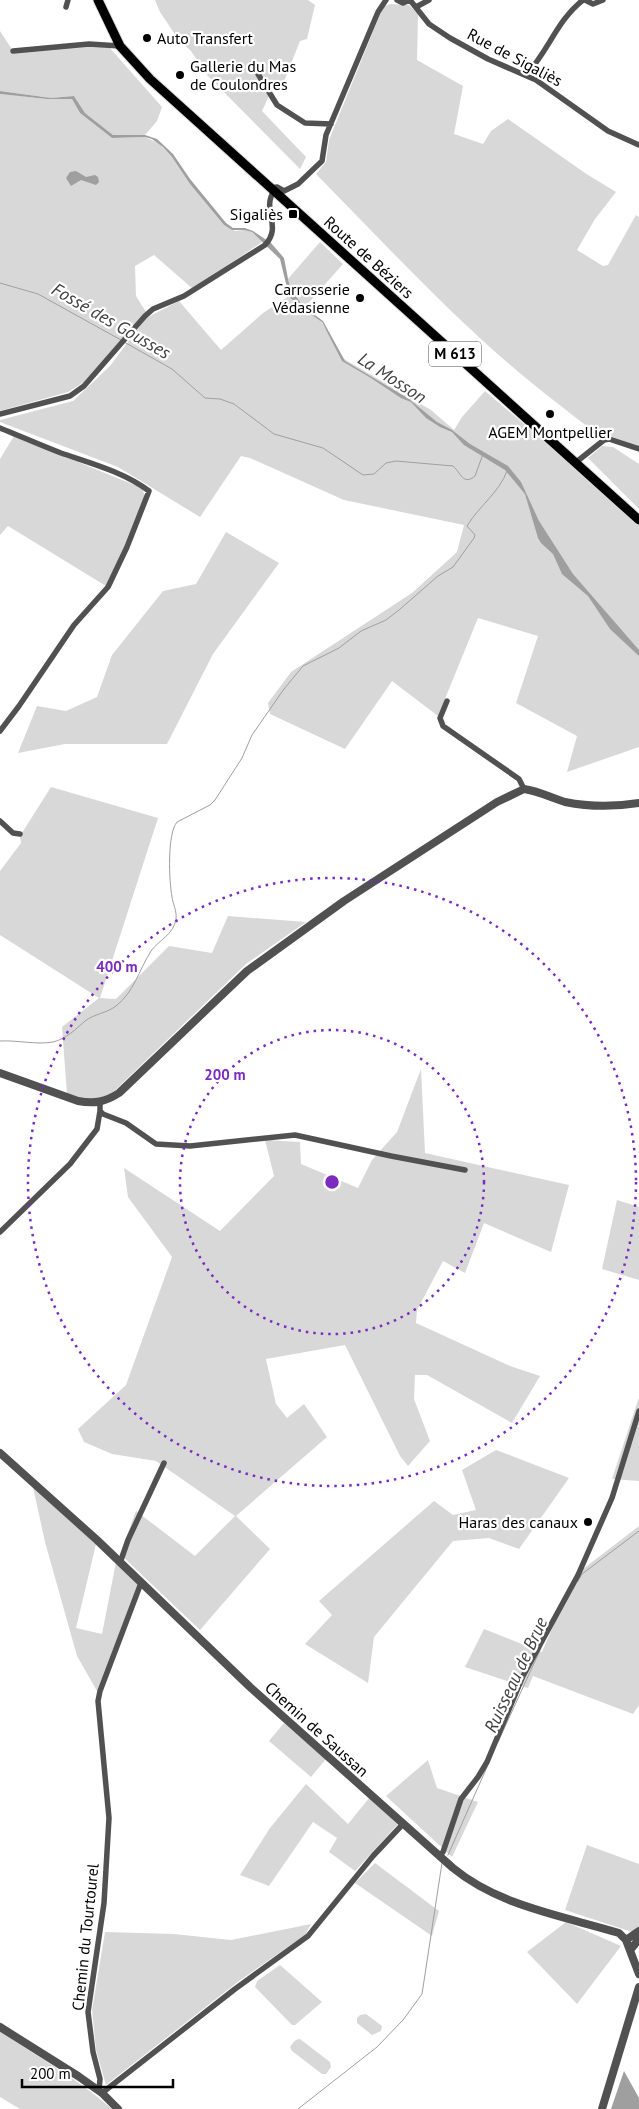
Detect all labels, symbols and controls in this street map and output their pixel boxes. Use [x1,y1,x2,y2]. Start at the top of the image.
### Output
street label: Rue de Sigaliès [464,24,566,90]
place label: Auto Transfert [157,28,254,48]
marker: Auto Transfert [141,32,153,44]
place label: Gallerie du Mas de Coulondres [190,56,296,94]
marker: Gallerie du Mas de Coulondres [174,69,186,81]
place label: Sigaliès [230,204,283,224]
marker: Sigaliès [287,208,299,220]
street label: Route de Béziers [320,212,418,303]
water label: Fossé des Gousses [48,277,175,364]
place label: Carrosserie Védasienne [271,279,350,317]
marker: Carrosserie Védasienne [354,292,366,304]
road number: M 613 [429,342,481,366]
water label: La Mosson [354,347,431,408]
marker: AGEM Montpellier [544,408,556,420]
place label: AGEM Montpellier [488,422,612,442]
text: 400 m [96,957,138,976]
text: 200 m [204,1065,246,1084]
centre of rings [323,1173,341,1191]
place label: Haras des canaux [458,1512,578,1532]
marker: Haras des canaux [582,1516,594,1528]
water label: Ruisseau de Brue [479,1613,553,1736]
street label: Chemin de Saussan [261,1677,373,1781]
street label: Chemin du Tourtourel [67,1862,103,2012]
scale bar [22,2056,174,2088]
text: 200 m [30,2064,71,2083]

